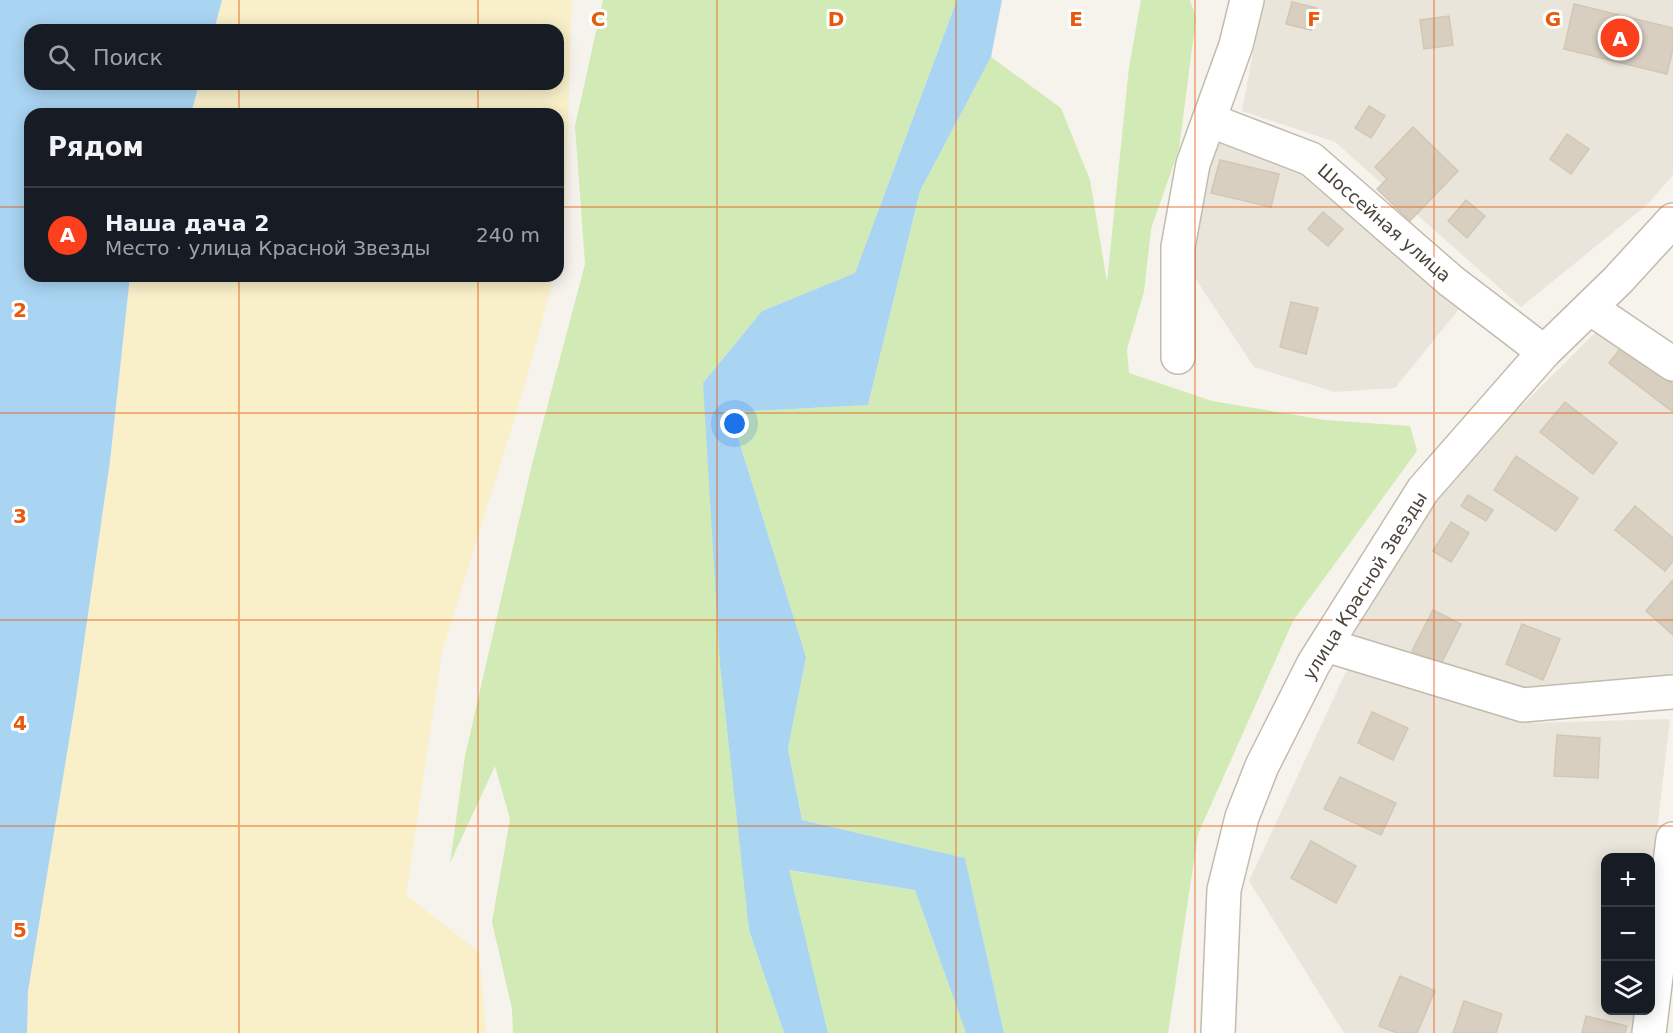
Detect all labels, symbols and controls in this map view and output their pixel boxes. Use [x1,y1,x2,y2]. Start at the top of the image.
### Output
text: C [591,7,605,31]
text: D [828,7,844,31]
text: E [1069,7,1083,31]
text: F [1307,7,1321,31]
text: G [1545,7,1561,31]
pin: A [1600,15,1640,60]
search box [24,24,564,90]
icon: search [45,41,78,74]
text: Поиск [93,45,163,70]
text: Рядом [48,132,144,162]
street label: Шоссейная улица [1314,159,1455,286]
text: Наша дача 2 [105,211,270,236]
text: A [60,223,75,247]
text: 240 m [476,223,540,247]
text: Место · улица Красной Звезды [105,236,430,260]
text: 2 [13,298,27,322]
your location [720,409,749,438]
street label: улица Красной Звезды [1298,488,1431,684]
text: 3 [13,504,27,528]
text: 4 [13,711,27,735]
map controls [1601,853,1655,1015]
button: + [1601,853,1655,907]
button: − [1601,907,1655,961]
text: 5 [13,918,27,942]
button: layers [1601,961,1655,1015]

